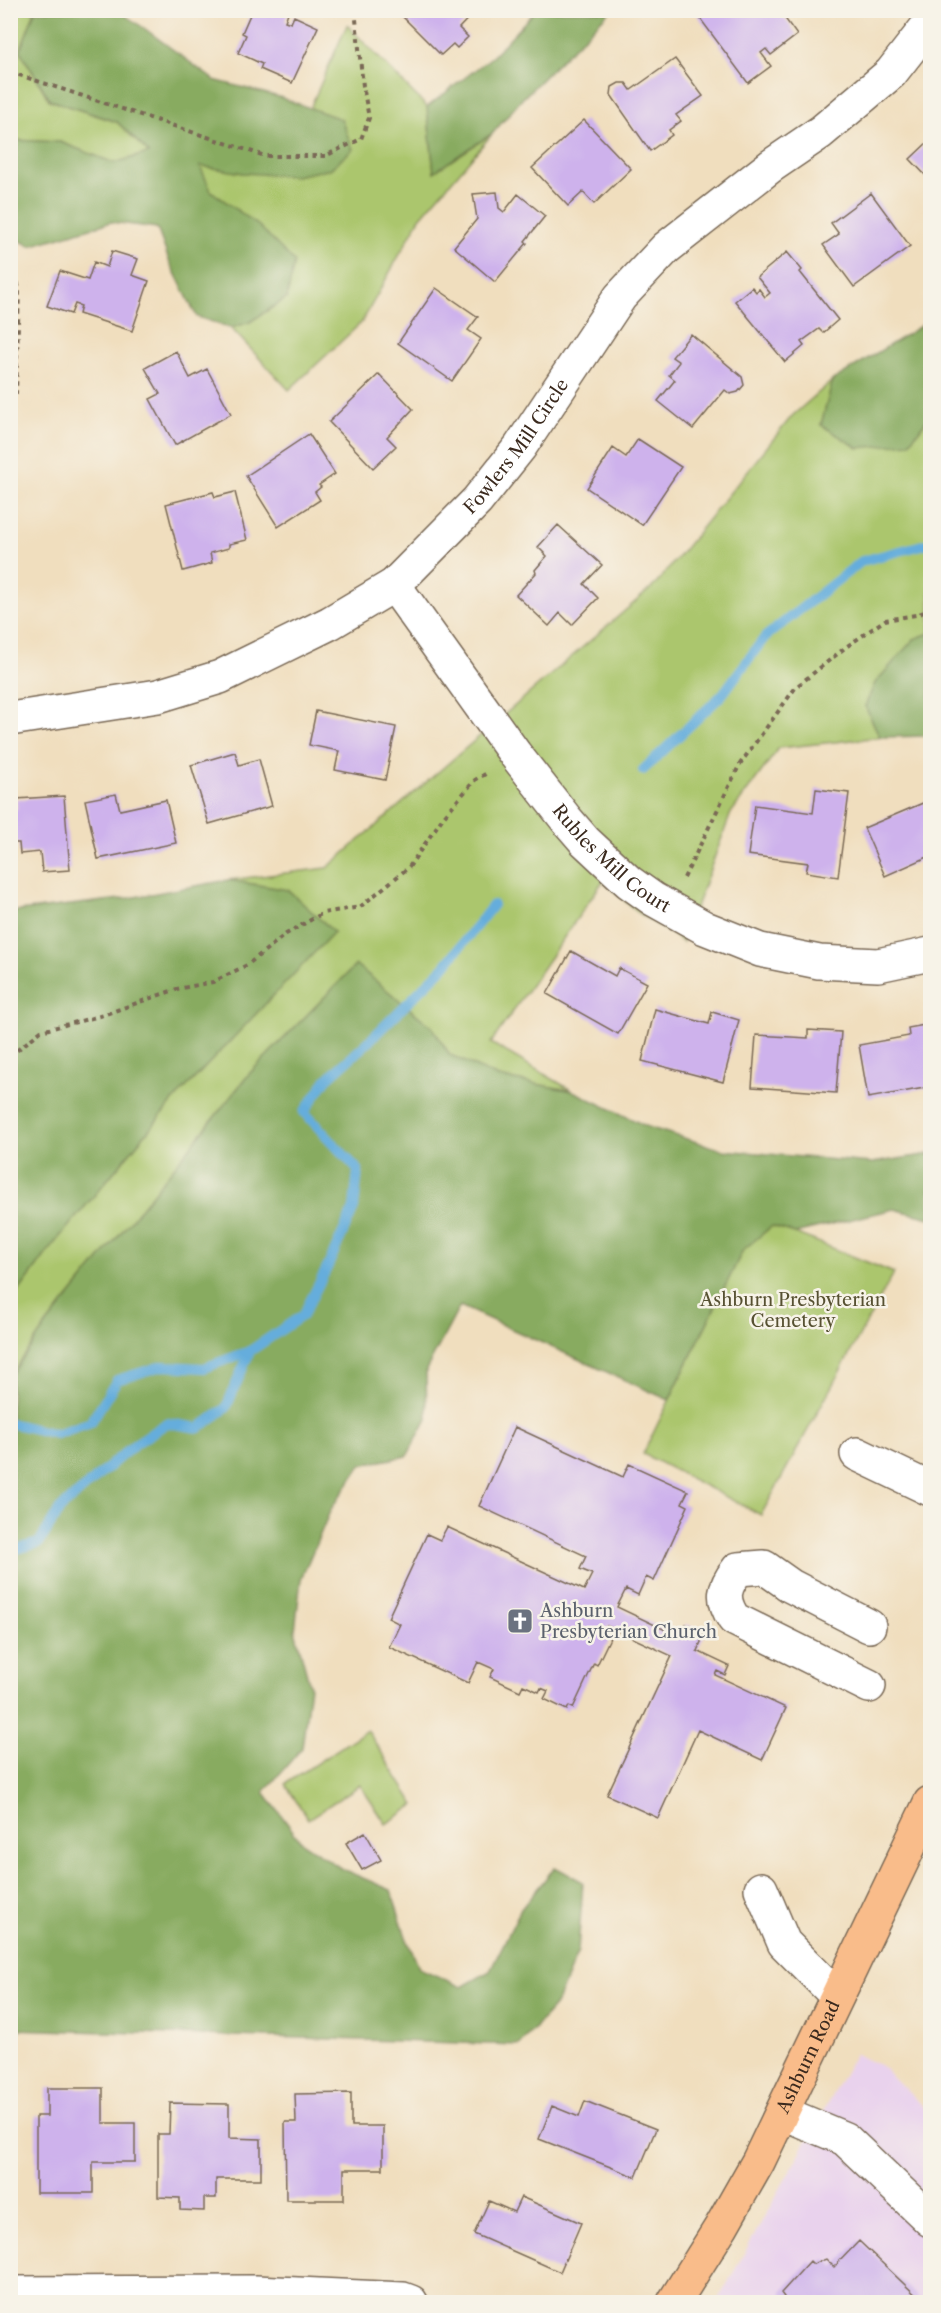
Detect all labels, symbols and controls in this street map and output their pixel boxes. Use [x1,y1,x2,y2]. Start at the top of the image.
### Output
street label: Fowlers Mill Circle [459,375,573,519]
street label: Rubles Mill Court [548,800,675,918]
park label: Ashburn Presbyterian Cemetery [699,1289,886,1332]
place label: Ashburn Presbyterian Church [539,1600,717,1643]
church icon: Ashburn Presbyterian Church [505,1606,535,1636]
street label: Ashburn Road [772,1997,845,2118]

